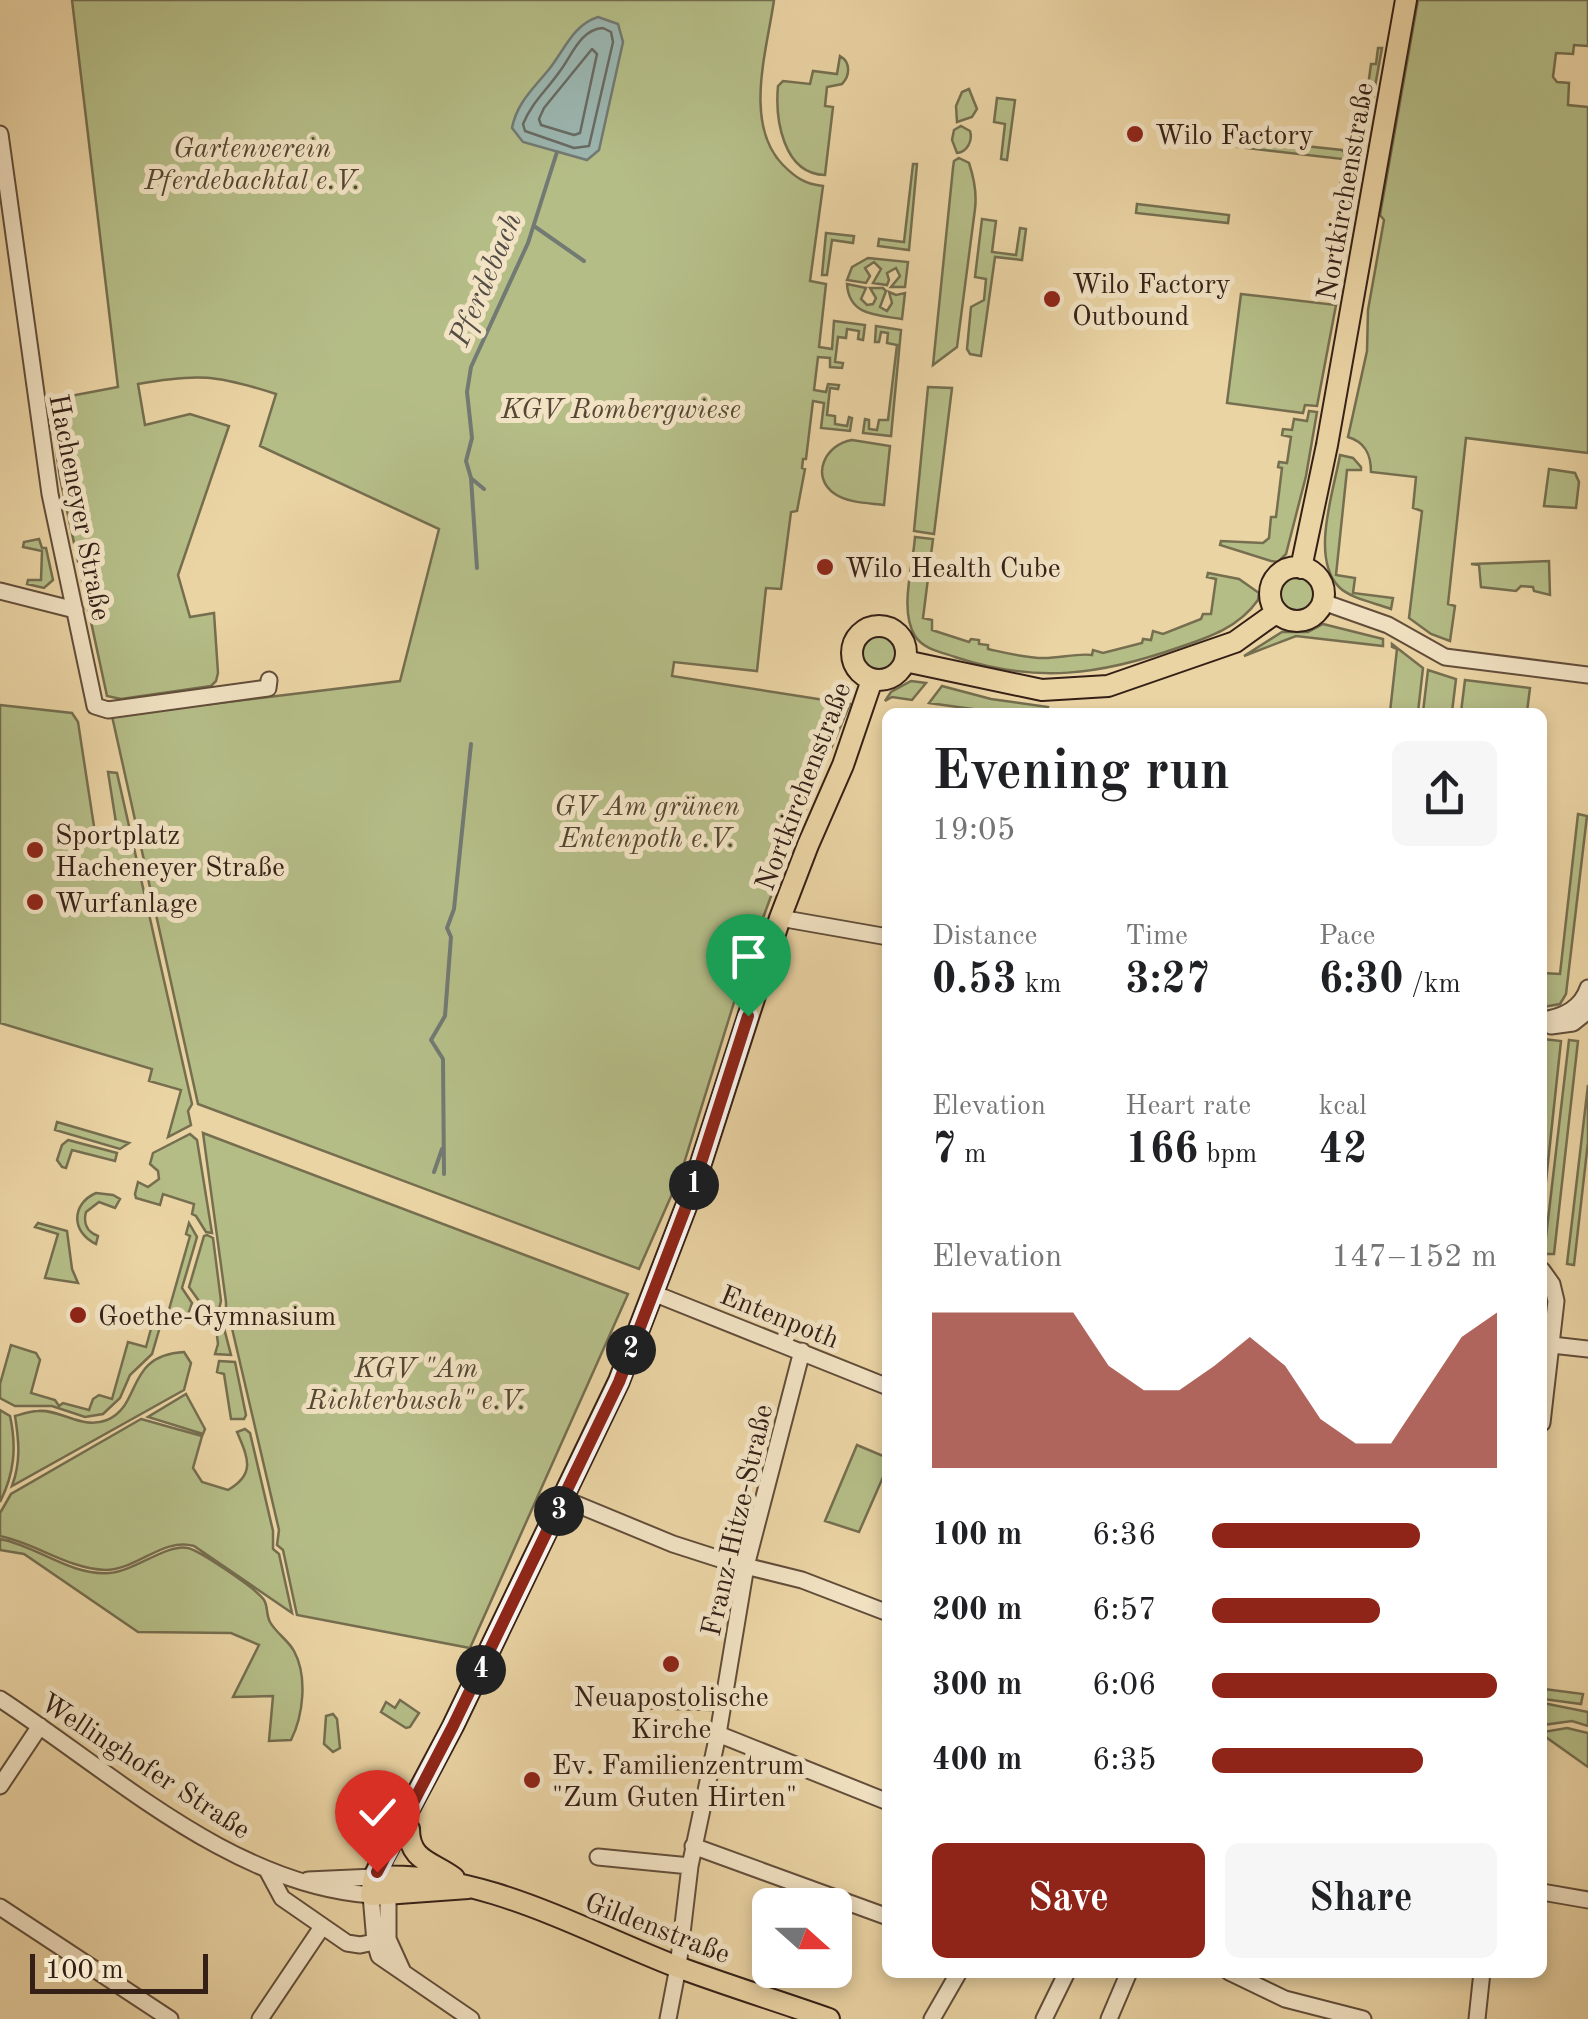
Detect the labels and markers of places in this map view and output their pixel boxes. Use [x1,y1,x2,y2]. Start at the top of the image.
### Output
marker: Wilo Factory [1124,123,1146,145]
place label: Wilo Factory [1155,123,1314,151]
place label: Wilo Factory Outbound [1072,272,1231,332]
marker: Wilo Factory Outbound [1041,288,1063,310]
marker: Wilo Health Cube [814,556,836,578]
place label: Wilo Health Cube [845,556,1061,584]
place label: Sportplatz Hacheneyer Straße [55,823,285,883]
marker: Sportplatz Hacheneyer Straße [24,839,46,861]
marker: Wurfanlage [24,891,46,913]
place label: Wurfanlage [55,891,198,919]
pin [706,914,791,1017]
pin: 1 [669,1160,719,1210]
marker: Goethe-Gymnasium [67,1304,89,1326]
place label: Goethe-Gymnasium [98,1304,336,1332]
pin: 2 [606,1325,656,1375]
pin: 3 [534,1486,584,1536]
pin: 4 [456,1645,506,1695]
marker: Neuapostolische Kirche [660,1653,682,1675]
place label: Neuapostolische Kirche [573,1685,769,1745]
place label: Ev. Familienzentrum "Zum Guten Hirten" [552,1753,805,1813]
marker: Ev. Familienzentrum "Zum Guten Hirten" [521,1769,543,1791]
pin [335,1770,420,1873]

